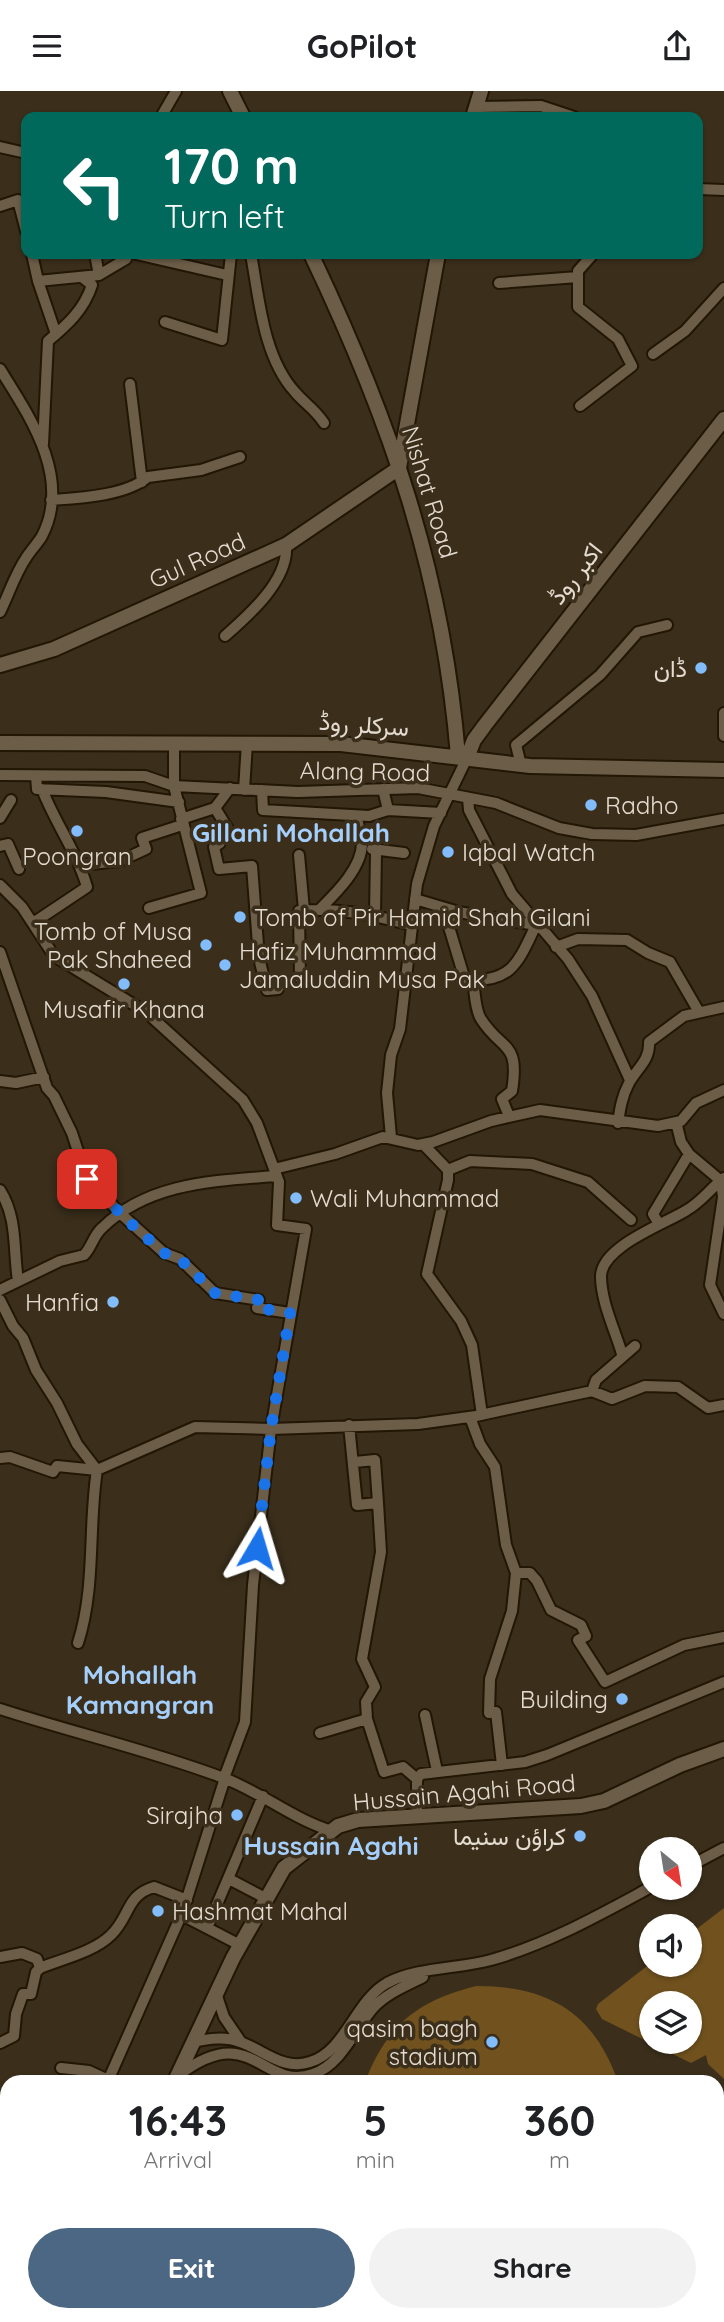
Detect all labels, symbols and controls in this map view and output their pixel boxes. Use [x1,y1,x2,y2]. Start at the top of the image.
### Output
text: GoPilot [307,26,417,66]
icon: menu [28,27,66,65]
icon: share [658,27,696,65]
text: 170 m [164,135,299,196]
icon: left [49,140,140,231]
text: Turn left [164,196,285,236]
street label: Nishat Road [396,422,464,562]
street label: Gul Road [144,526,250,594]
street label: اکبر روڈ [542,536,609,611]
place label: ڈان [654,653,687,683]
marker: ڈان [693,660,709,676]
street label: سرکلر روڈ [318,706,410,743]
street label: Alang Road [299,755,431,787]
place label: Radho [605,790,678,820]
marker: Radho [583,797,599,813]
district label: Gillani Mohallah [192,816,390,849]
marker: Poongran [69,823,85,839]
place label: Iqbal Watch [462,837,595,867]
place label: Poongran [22,841,132,871]
marker: Iqbal Watch [440,844,456,860]
place label: Tomb of Pir Hamid Shah Gilani [254,902,591,932]
marker: Tomb of Pir Hamid Shah Gilani [232,909,248,925]
place label: Tomb of Musa Pak Shaheed [34,916,192,974]
place label: Hafiz Muhammad Jamaluddin Musa Pak [239,936,485,994]
marker: Tomb of Musa Pak Shaheed [198,937,214,953]
marker: Hafiz Muhammad Jamaluddin Musa Pak [217,957,233,973]
marker: Musafir Khana [116,976,132,992]
place label: Musafir Khana [43,994,205,1024]
pin [57,1149,117,1209]
icon: arrive [68,1160,106,1198]
place label: Wali Muhammad [310,1183,499,1213]
marker: Wali Muhammad [288,1190,304,1206]
place label: Hanfia [25,1287,99,1317]
marker: Hanfia [105,1294,121,1310]
position arrow [220,1511,294,1585]
district label: Mohallah Kamangran [66,1658,214,1721]
place label: Building [520,1684,608,1714]
marker: Building [614,1691,630,1707]
street label: Hussain Agahi Road [351,1767,577,1817]
place label: Sirajha [146,1800,223,1830]
marker: Sirajha [229,1807,245,1823]
place label: کراؤن سنیما [453,1821,566,1852]
marker: کراؤن سنیما [572,1828,588,1844]
district label: Hussain Agahi [243,1829,419,1862]
north arrow [639,1837,702,1901]
map controls [639,1837,702,2054]
place label: Hashmat Mahal [172,1896,348,1926]
marker: Hashmat Mahal [150,1903,166,1919]
button: sound [639,1914,702,1977]
button: layers [639,1991,702,2054]
place label: qasim bagh stadium [346,2013,478,2071]
marker: qasim bagh stadium [484,2034,500,2050]
text: 16:43 [129,2094,227,2147]
text: 5 [363,2094,387,2147]
text: 360 [524,2094,595,2147]
text: Arrival [143,2145,212,2174]
text: min [356,2145,395,2174]
text: m [549,2145,570,2174]
button: Exit [28,2228,355,2308]
button: Share [369,2228,696,2308]

